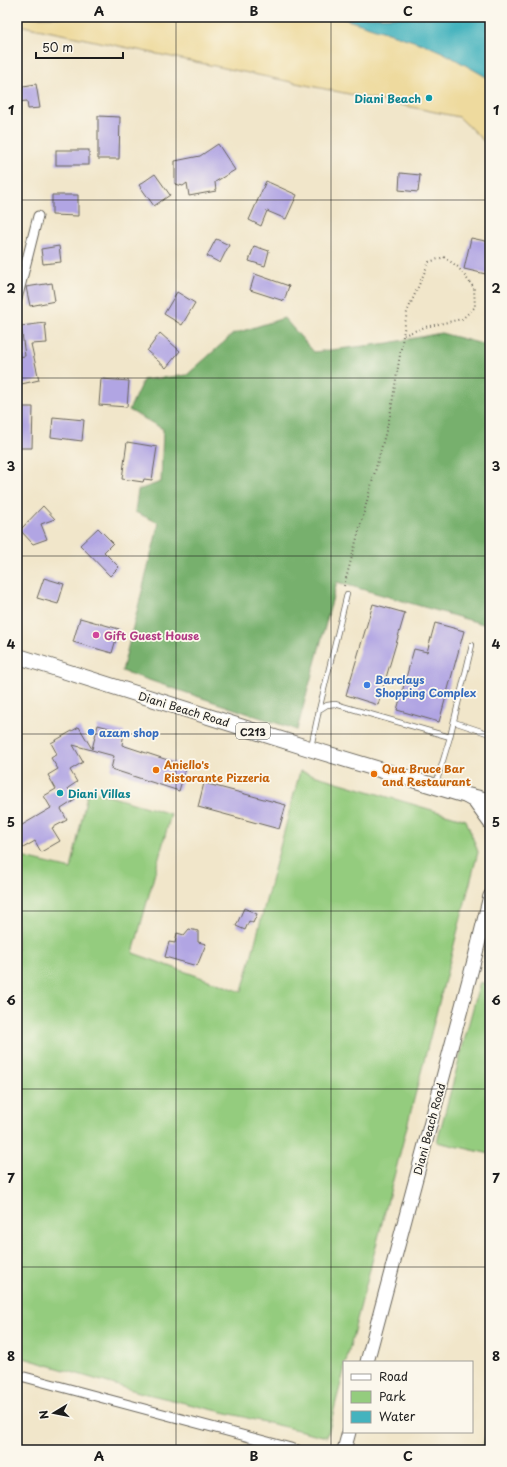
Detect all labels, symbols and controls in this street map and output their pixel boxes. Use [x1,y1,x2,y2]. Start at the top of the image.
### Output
text: A [94,1,104,20]
text: B [250,1,259,20]
text: C [403,1,413,20]
scale bar [36,34,123,60]
text: 50 m [42,38,73,56]
place label: Diani Beach [354,90,421,107]
marker: Diani Beach [424,93,434,103]
text: 1 [8,100,14,119]
text: 1 [493,100,499,119]
text: 2 [6,278,16,297]
text: 2 [491,278,501,297]
text: 3 [7,456,16,475]
text: 3 [492,456,501,475]
place label: Gift Guest House [104,627,199,644]
marker: Gift Guest House [91,630,101,640]
text: 4 [7,634,16,653]
text: 4 [492,634,501,653]
place label: Barclays Shopping Complex [375,671,476,701]
marker: Barclays Shopping Complex [362,680,372,690]
street label: Diani Beach Road [136,687,232,731]
road number: C213 [236,723,270,739]
place label: azam shop [99,724,159,741]
marker: azam shop [86,727,96,737]
place label: Aniello's Ristorante Pizzeria [163,756,270,786]
place label: Qua Bruce Bar and Restaurant [382,760,471,790]
marker: Aniello's Ristorante Pizzeria [151,765,161,775]
marker: Qua Bruce Bar and Restaurant [369,769,379,779]
place label: Diani Villas [68,785,130,802]
marker: Diani Villas [55,788,65,798]
text: 5 [7,812,15,831]
text: 5 [492,812,500,831]
text: 6 [6,990,16,1009]
text: 6 [491,990,501,1009]
street label: Diani Beach Road [409,1081,449,1177]
text: 7 [7,1168,15,1187]
text: 7 [492,1168,500,1187]
text: 8 [7,1346,15,1365]
text: 8 [492,1346,500,1365]
legend [343,1361,473,1433]
text: Road [379,1367,408,1385]
text: Park [379,1387,406,1405]
north arrow [34,1393,74,1433]
text: Water [379,1407,416,1425]
text: N [34,1409,53,1421]
text: A [94,1446,104,1465]
text: B [250,1446,259,1465]
text: C [403,1446,413,1465]

